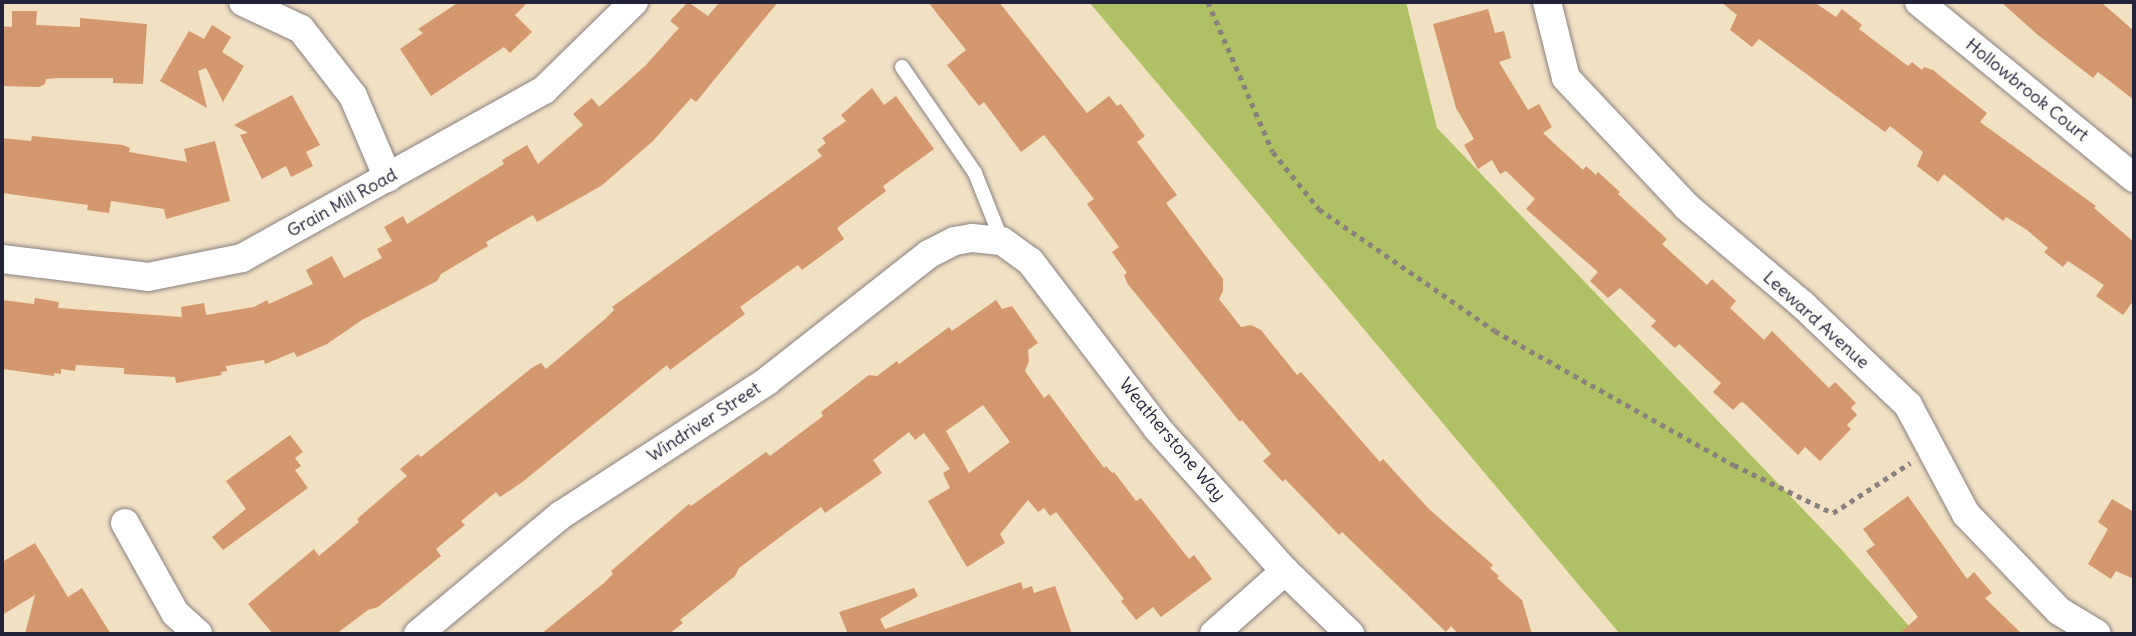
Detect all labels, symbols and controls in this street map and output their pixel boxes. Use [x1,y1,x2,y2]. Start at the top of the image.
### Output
street label: Hollowbrook Court [1961,34,2093,146]
street label: Grain Mill Road [283,164,401,242]
street label: Leeward Avenue [1758,267,1874,373]
street label: Weatherstone Way [1114,374,1230,506]
street label: Windriver Street [643,377,765,467]

